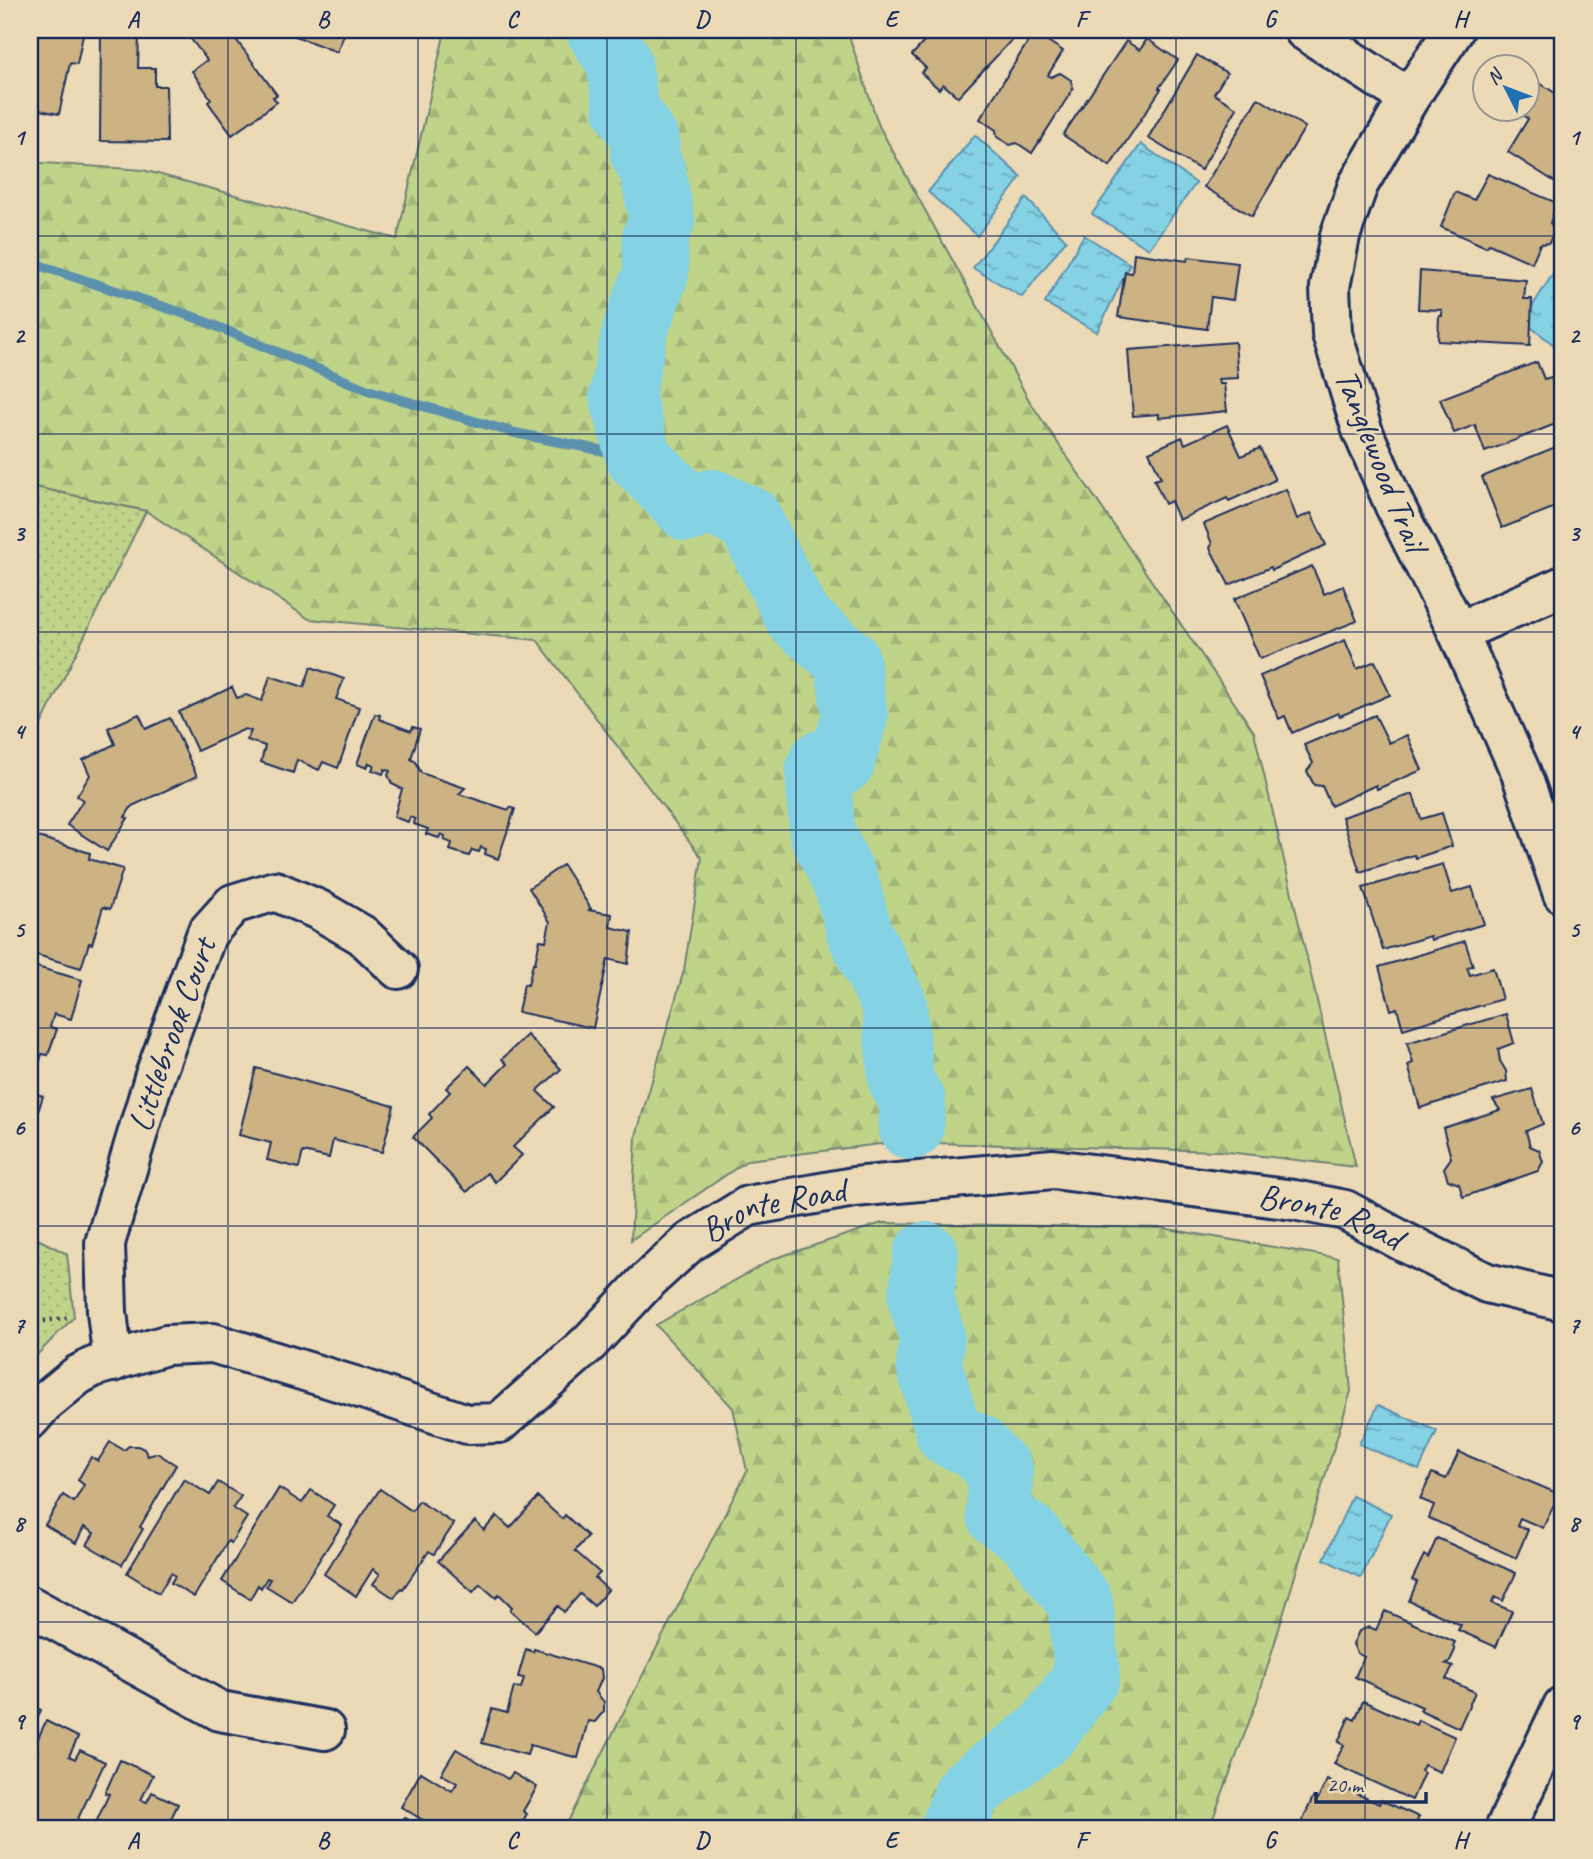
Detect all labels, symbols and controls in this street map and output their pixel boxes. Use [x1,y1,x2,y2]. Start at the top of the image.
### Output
text: A [127,5,141,34]
text: B [317,5,331,34]
text: C [507,5,521,34]
text: D [695,5,711,34]
text: E [885,5,901,34]
text: F [1076,5,1092,34]
text: G [1264,5,1279,34]
text: H [1453,5,1471,34]
north arrow [1470,52,1540,122]
text: N [1481,62,1509,90]
text: 1 [14,123,27,152]
text: 1 [1569,123,1582,152]
text: 2 [14,321,27,350]
text: 2 [1569,321,1582,350]
street label: Tanglewood Trail [1324,363,1440,563]
text: 3 [14,519,27,548]
text: 3 [1569,519,1582,548]
text: 4 [14,717,27,746]
text: 4 [1569,717,1582,746]
text: 5 [14,915,26,944]
text: 5 [1569,915,1581,944]
street label: Littlebrook Court [117,928,227,1137]
text: 6 [14,1113,27,1142]
text: 6 [1569,1113,1582,1142]
street label: Bronte Road [692,1166,854,1253]
street label: Bronte Road [1256,1173,1416,1262]
text: 7 [14,1311,27,1340]
text: 7 [1569,1311,1582,1340]
text: 8 [14,1509,27,1538]
text: 8 [1569,1509,1582,1538]
text: 9 [14,1707,27,1736]
text: 9 [1569,1707,1582,1736]
scale bar [1316,1761,1427,1805]
text: 20 m [1327,1772,1365,1798]
text: A [127,1826,141,1855]
text: B [317,1826,331,1855]
text: C [507,1826,521,1855]
text: D [695,1826,711,1855]
text: E [885,1826,901,1855]
text: F [1076,1826,1092,1855]
text: G [1264,1826,1279,1855]
text: H [1453,1826,1471,1855]

